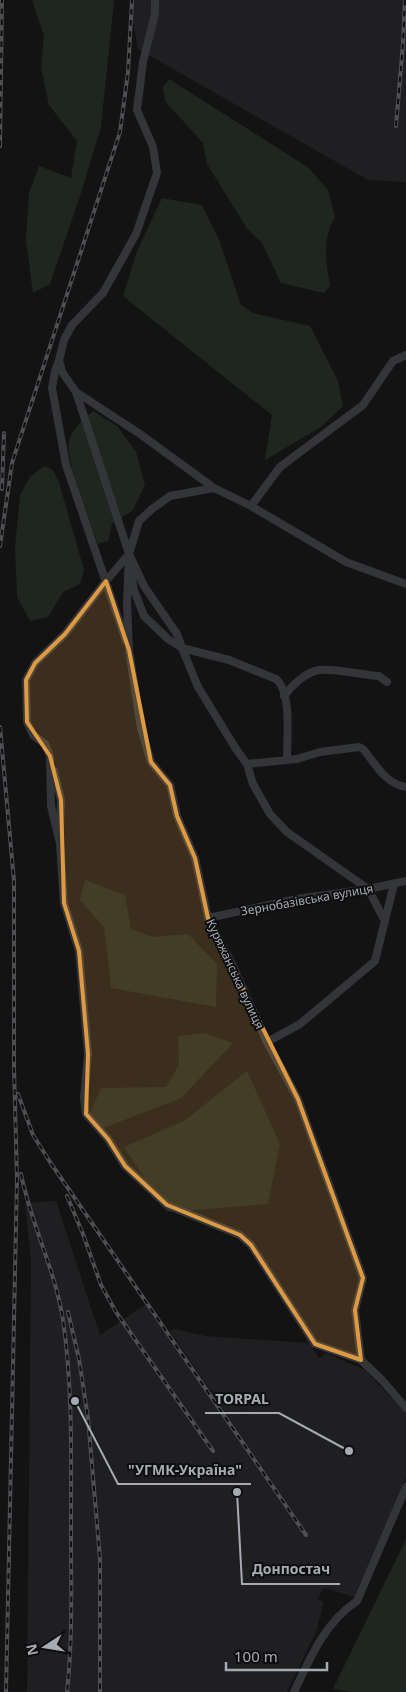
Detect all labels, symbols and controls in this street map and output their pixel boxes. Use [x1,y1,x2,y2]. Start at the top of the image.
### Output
street label: Зернобазівська вулиця [239,879,374,920]
street label: Куряжанська вулиця [202,916,268,1032]
callout: TORPAL [205,1384,279,1413]
text: TORPAL [215,1389,269,1408]
callout: "УГМК-Україна" [118,1455,251,1484]
text: "УГМК-Україна" [128,1460,242,1479]
callout: Донпостач [242,1555,340,1584]
text: Донпостач [252,1559,330,1578]
north arrow [20,1622,70,1672]
scale bar [226,1640,327,1672]
text: N [21,1642,42,1657]
text: 100 m [234,1646,278,1666]

